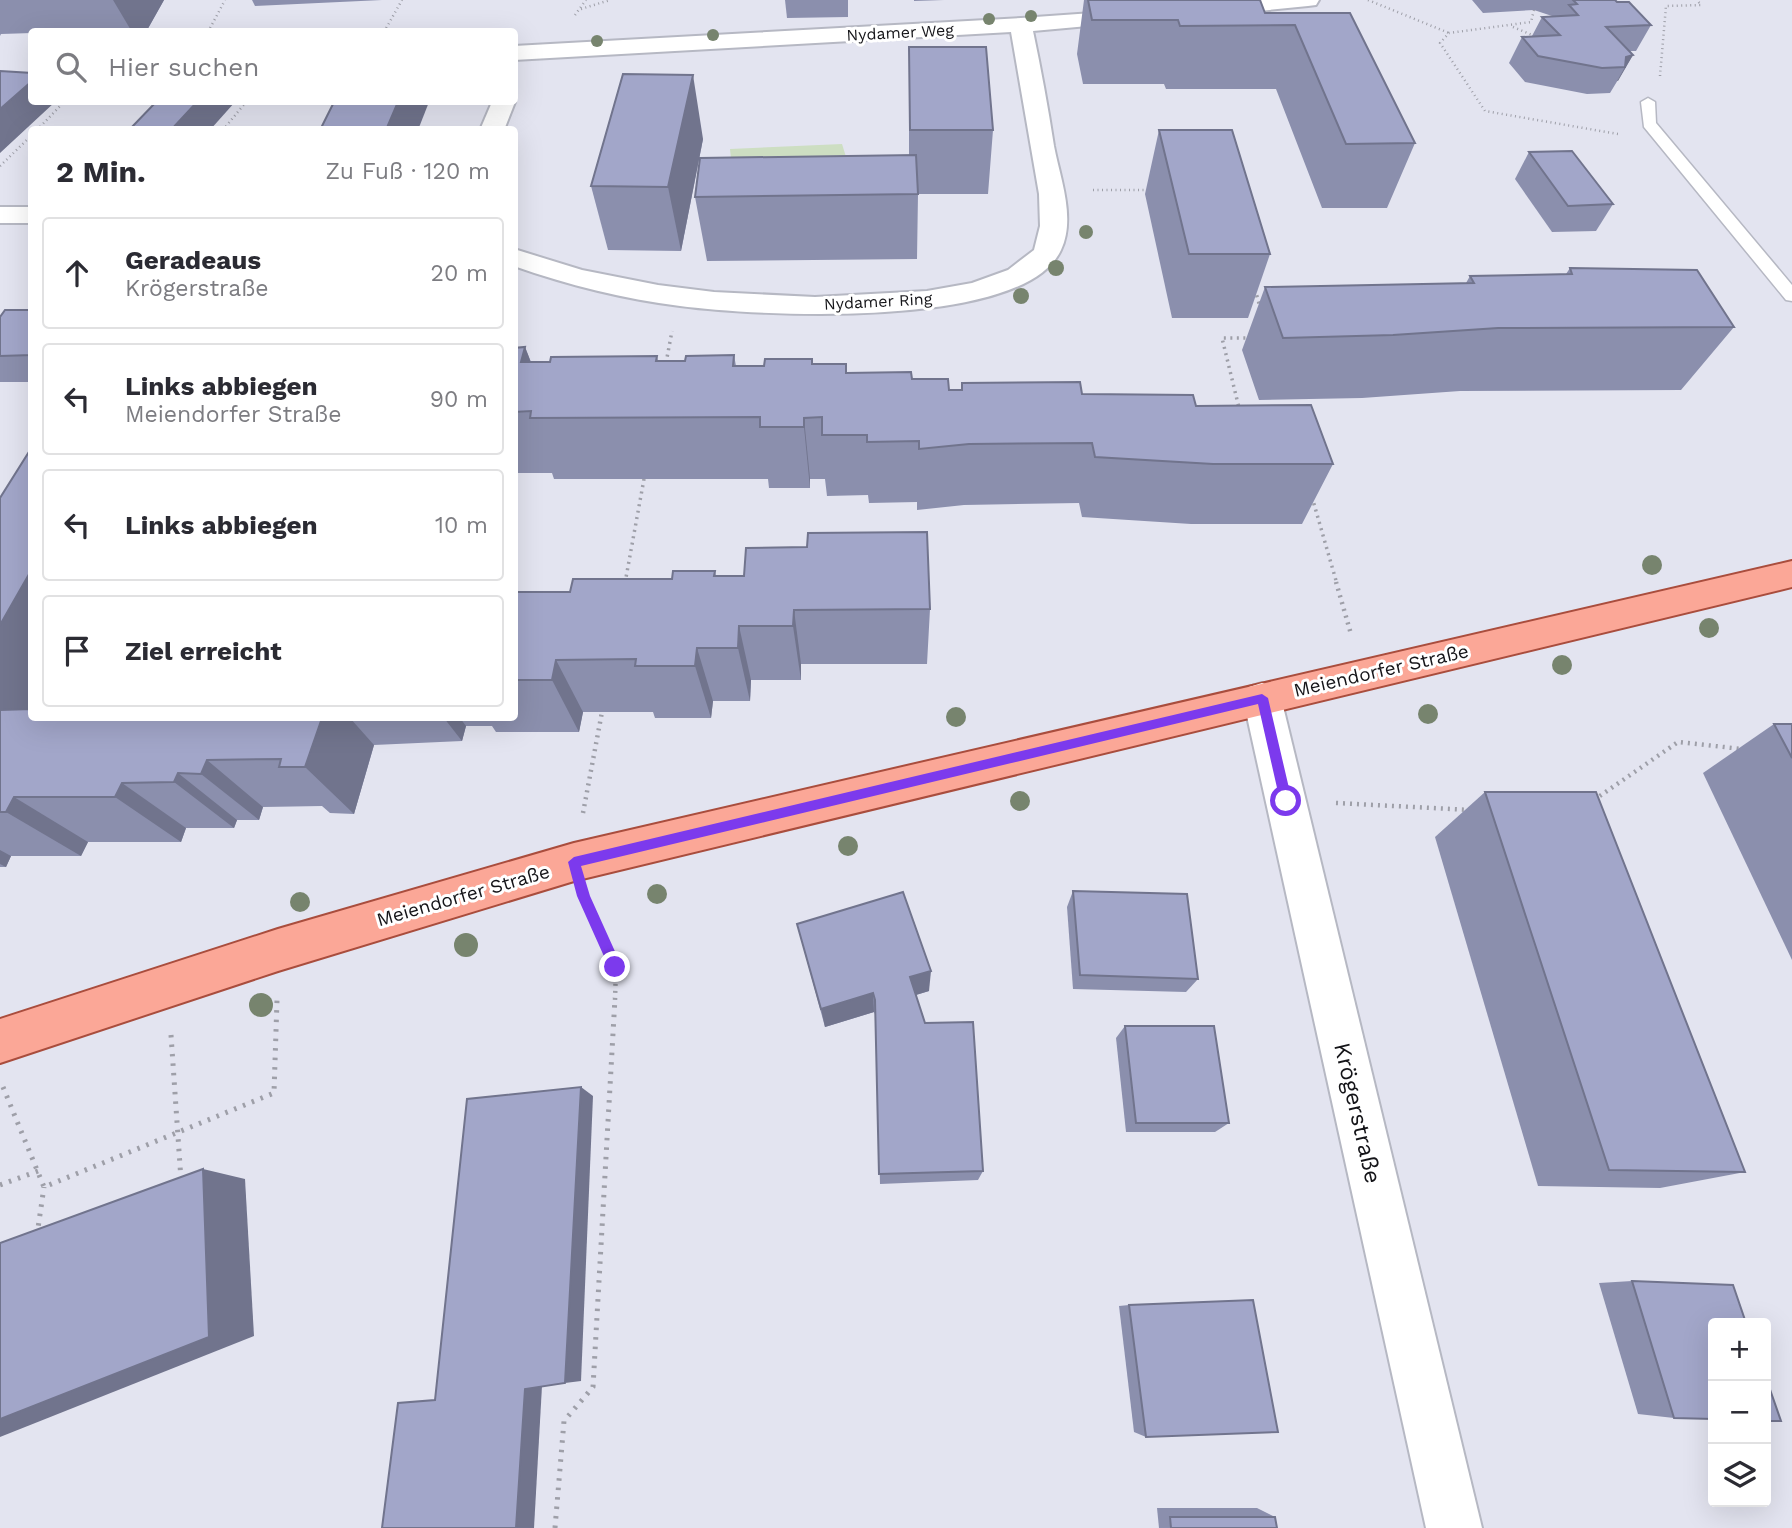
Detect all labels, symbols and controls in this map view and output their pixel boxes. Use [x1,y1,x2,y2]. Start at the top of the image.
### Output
street label: Nydamer Weg [846,20,955,45]
search box [28,28,518,105]
icon: search [52,48,90,86]
text: Hier suchen [108,52,259,82]
text: 2 Min. [56,154,146,189]
text: Zu Fuß · 120 m [326,158,490,185]
text: Geradeaus [125,245,261,275]
icon: ahead [58,254,96,292]
text: 20 m [431,260,488,287]
text: Krögerstraße [125,275,269,302]
street label: Nydamer Ring [823,289,933,314]
text: Links abbiegen [125,371,318,401]
icon: left [58,380,96,418]
text: 90 m [430,386,488,413]
text: Meiendorfer Straße [125,401,342,428]
icon: left [58,506,96,544]
text: Links abbiegen [125,510,318,540]
text: 10 m [435,512,488,539]
icon: arrive [58,632,96,670]
text: Ziel erreicht [125,636,282,666]
street label: Meiendorfer Straße [1291,639,1471,702]
route start [1270,785,1301,816]
street label: Meiendorfer Straße [374,860,552,931]
route end [599,951,630,982]
street label: Krögerstraße [1328,1040,1387,1186]
map controls [1708,1318,1771,1507]
button: + [1708,1318,1771,1381]
button: − [1708,1381,1771,1444]
button: layers [1708,1444,1771,1507]

